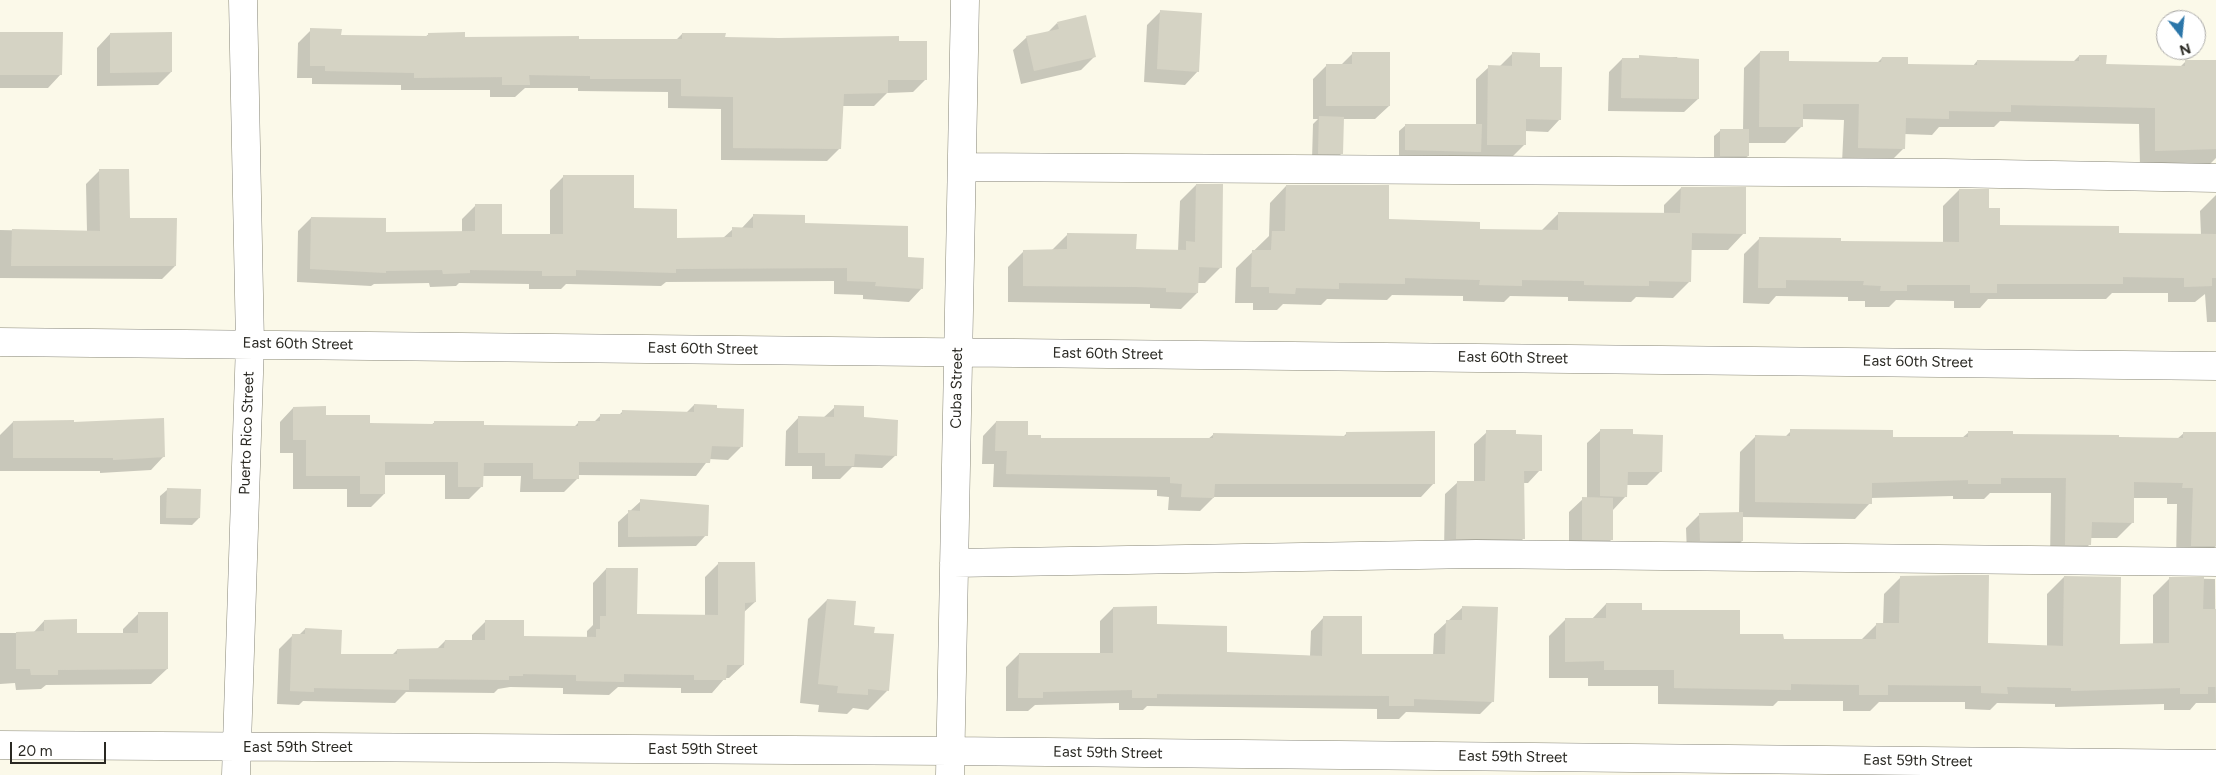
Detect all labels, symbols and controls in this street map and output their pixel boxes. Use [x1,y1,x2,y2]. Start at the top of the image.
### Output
north arrow [2156,10,2206,60]
text: N [2177,39,2193,59]
street label: East 60th Street [242,334,354,354]
street label: East 60th Street [647,339,759,359]
street label: East 60th Street [1052,344,1164,364]
street label: Cuba Street [947,347,967,429]
street label: East 60th Street [1457,348,1569,368]
street label: East 60th Street [1862,352,1974,372]
street label: Puerto Rico Street [236,371,258,495]
scale bar [12,732,109,764]
street label: East 59th Street [243,739,353,757]
street label: East 59th Street [648,741,758,759]
text: 20 m [18,742,52,760]
street label: East 59th Street [1053,743,1163,763]
street label: East 59th Street [1458,747,1568,767]
street label: East 59th Street [1863,751,1973,771]

